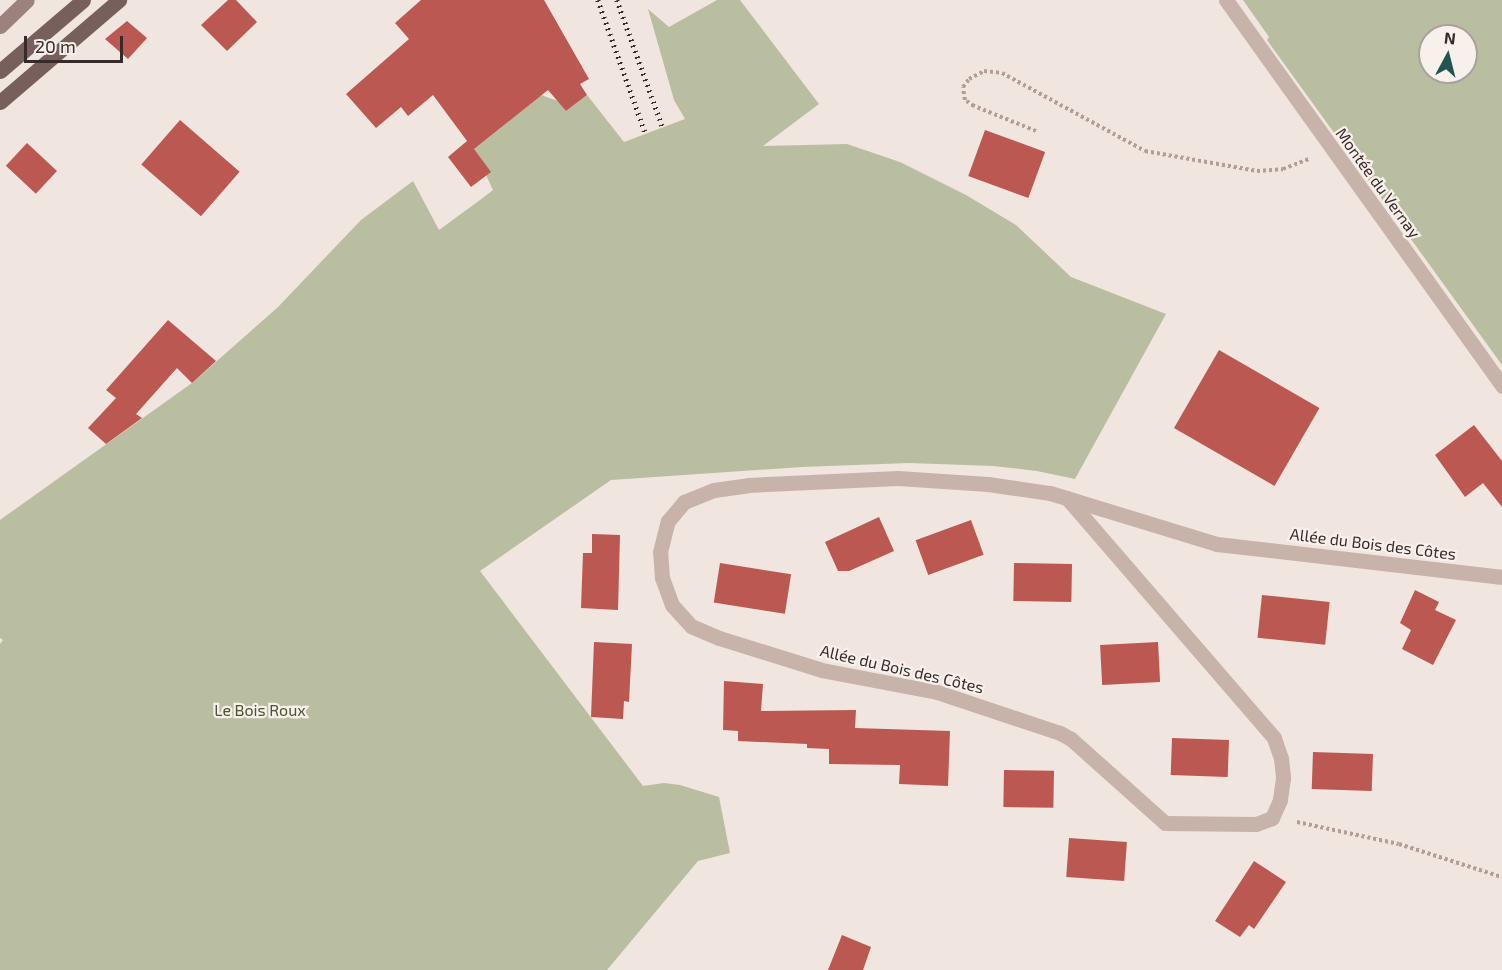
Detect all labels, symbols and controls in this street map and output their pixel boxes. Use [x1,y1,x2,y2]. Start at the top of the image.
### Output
scale bar [27,24,126,62]
north arrow [1418,24,1478,84]
text: N [1443,27,1457,48]
text: 20 m [35,35,76,57]
street label: Montée du Vernay [1331,124,1425,242]
street label: Allée du Bois des Côtes [1289,524,1457,564]
street label: Allée du Bois des Côtes [818,641,986,697]
park label: Le Bois Roux [214,700,306,720]

